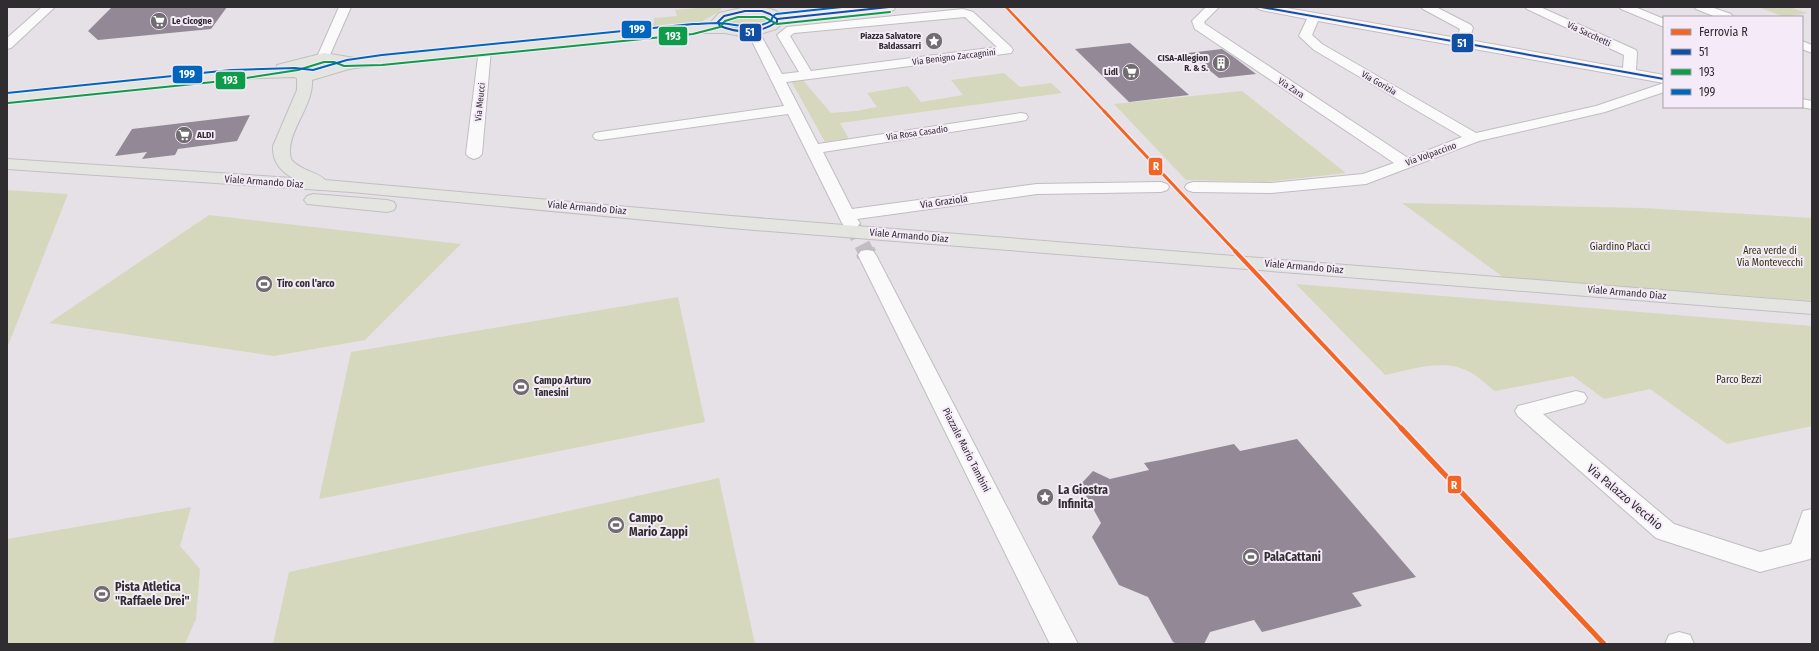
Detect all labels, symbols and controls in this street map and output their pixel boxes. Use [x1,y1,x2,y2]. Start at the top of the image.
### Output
supermarket icon: Le Cicogne [149,11,169,31]
place label: Le Cicogne [172,16,212,26]
legend [1663,16,1803,108]
line badge: 199 [621,20,652,39]
street label: Via Sacchetti [1566,20,1612,48]
text: 199 [629,23,645,36]
line badge: 51 [739,23,762,42]
text: Ferrovia R [1699,25,1748,39]
line badge: 193 [658,26,688,46]
text: 51 [745,26,755,39]
text: 193 [665,30,681,43]
place label: Piazza Salvatore Baldassarri [860,31,921,51]
place icon: Piazza Salvatore Baldassarri [924,31,944,51]
line badge: 51 [1451,33,1474,53]
text: 51 [1457,37,1467,50]
text: 51 [1699,45,1709,59]
street label: Via Benigno Zaccagnini [912,47,996,67]
place label: CISA-Allegion R. & S. [1158,53,1208,73]
building icon: CISA-Allegion R. & S. [1211,53,1231,73]
supermarket icon: Lidl [1121,62,1141,82]
line badge: 199 [172,65,203,84]
text: 193 [1699,65,1715,79]
place label: Lidl [1104,67,1119,77]
text: 199 [179,68,195,81]
street label: Via Gorizia [1360,69,1399,97]
line badge: 193 [215,71,246,90]
text: 193 [222,74,238,87]
street label: Via Zara [1276,76,1306,100]
street label: Via Meucci [473,82,487,122]
text: 199 [1699,85,1716,99]
street label: Via Rosa Casadio [886,124,949,142]
supermarket icon: ALDI [174,125,194,145]
place label: ALDI [196,130,214,140]
street label: Via Volpaccino [1404,140,1458,168]
line badge: R [1148,157,1163,176]
text: R [1153,160,1160,173]
street label: Viale Armando Diaz [224,173,304,191]
street label: Via Graziola [919,193,969,211]
street label: Viale Armando Diaz [547,199,627,217]
street label: Viale Armando Diaz [869,227,949,245]
park label: Giardino Placci [1590,241,1650,253]
park label: Area verde di Via Montevecchi [1737,245,1803,269]
street label: Viale Armando Diaz [1264,258,1344,276]
sports icon: Tiro con l'arco [254,274,274,294]
place label: Tiro con l'arco [277,278,335,290]
street label: Viale Armando Diaz [1587,284,1667,302]
park label: Parco Bezzi [1716,374,1762,386]
place label: Campo Arturo Tanesini [534,375,592,399]
sports icon: Campo Arturo Tanesini [511,377,531,397]
street label: Piazzale Mario Tambini [940,406,992,494]
street label: Via Palazzo Vecchio [1584,461,1666,533]
line badge: R [1447,475,1462,494]
text: R [1451,479,1458,492]
place label: La Giostra Infinita [1058,483,1108,511]
place icon: La Giostra Infinita [1035,487,1055,507]
place label: Campo Mario Zappi [629,511,688,539]
sports icon: Campo Mario Zappi [606,515,626,535]
sports icon: PalaCattani [1241,547,1261,567]
place label: PalaCattani [1264,550,1321,564]
place label: Pista Atletica "Raffaele Drei" [115,580,190,608]
sports icon: Pista Atletica "Raffaele Drei" [92,584,112,604]

